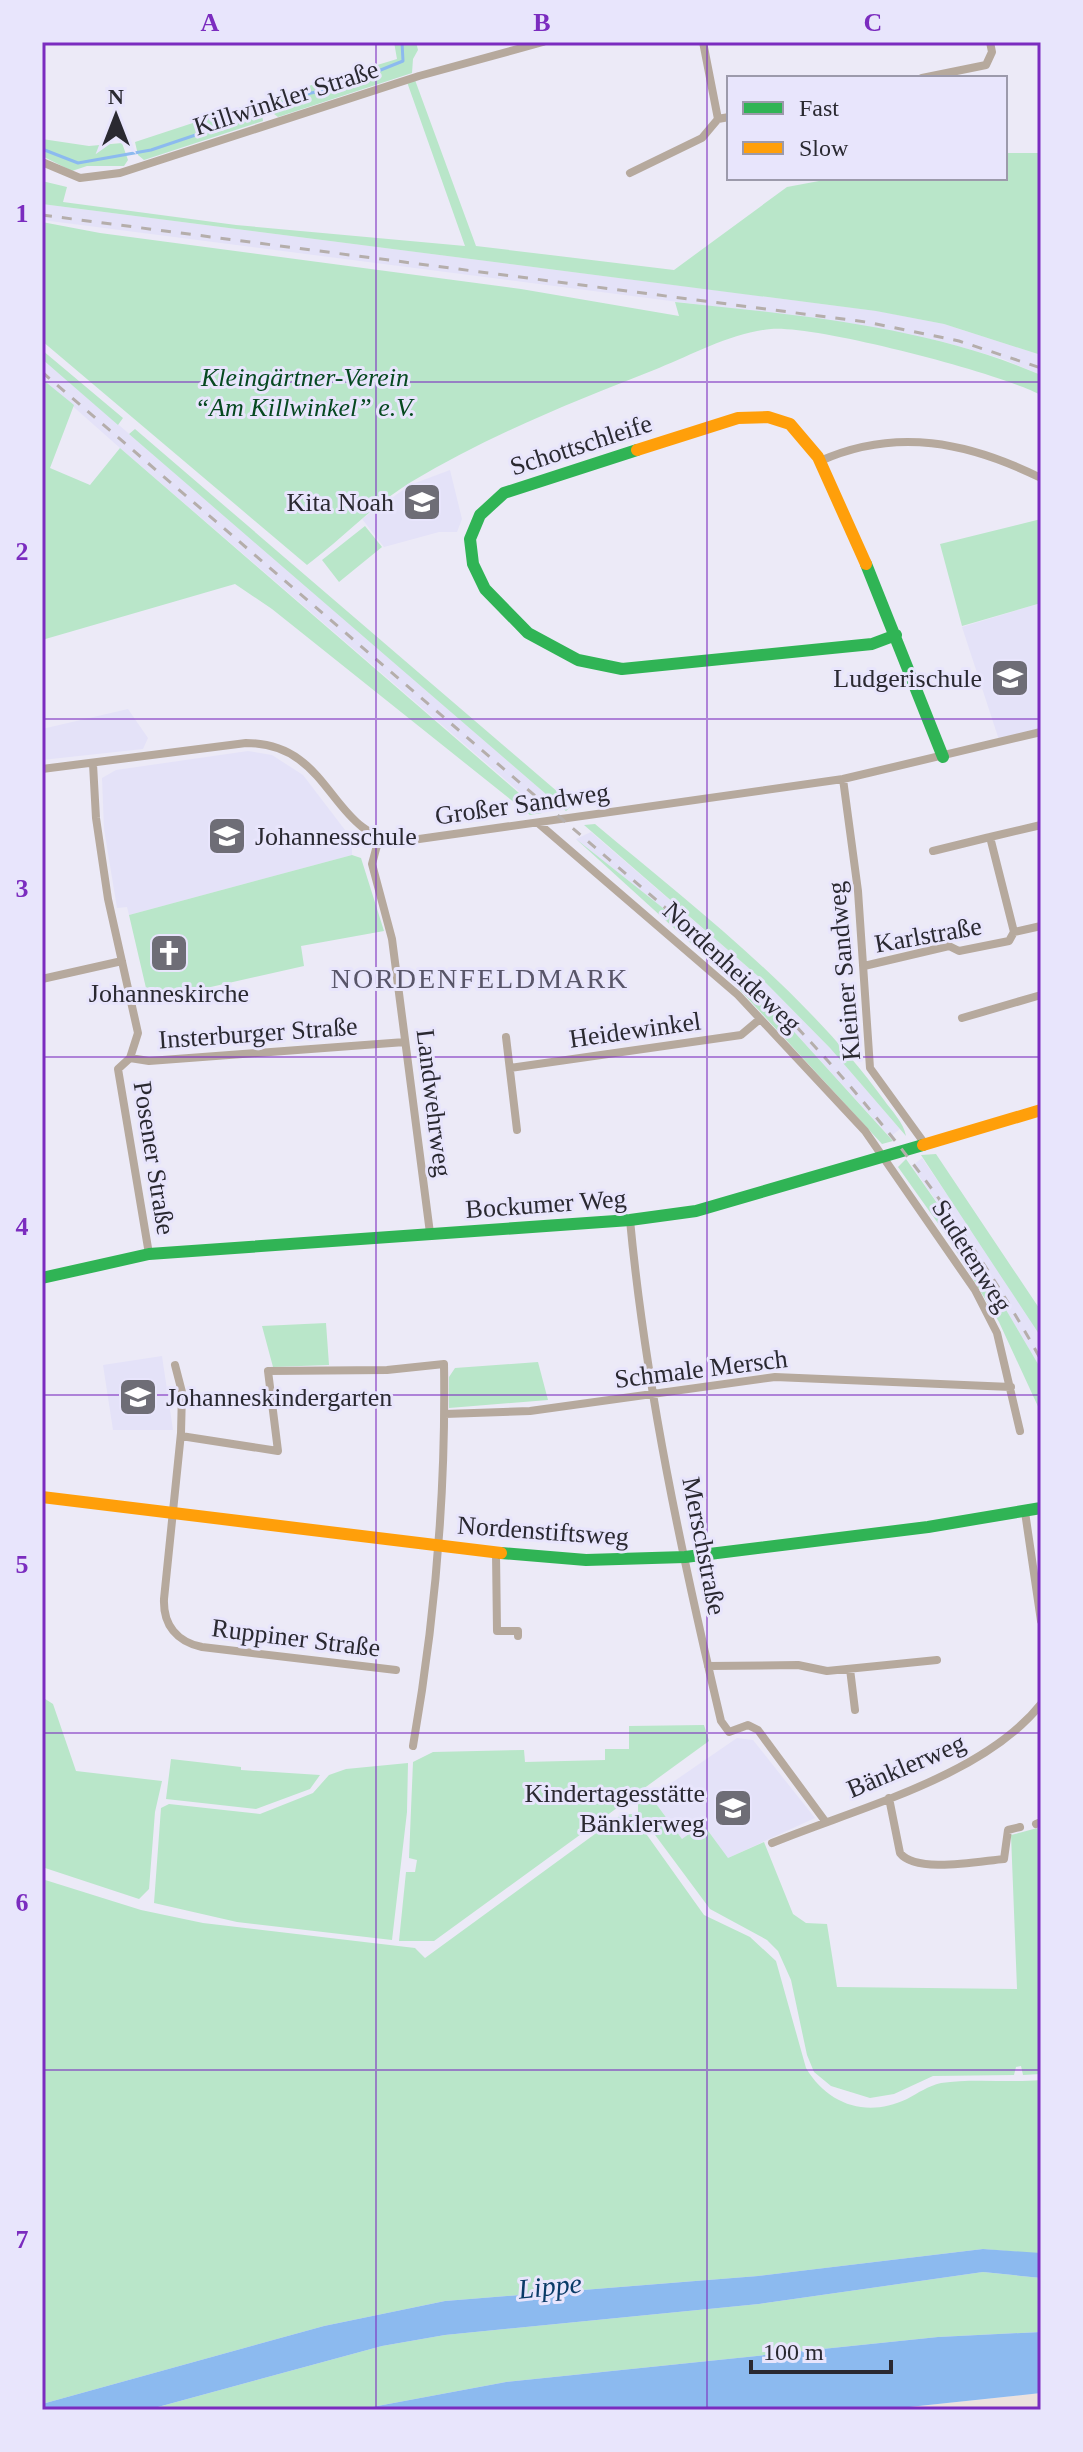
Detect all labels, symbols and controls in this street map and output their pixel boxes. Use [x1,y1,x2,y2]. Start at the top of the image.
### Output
text: A [201,8,220,37]
text: B [533,8,551,37]
text: C [864,8,882,37]
street label: Killwinkler Straße [190,54,382,142]
north arrow [76,76,156,156]
legend [727,76,1007,180]
text: N [108,84,124,109]
text: Fast [799,95,839,121]
text: Slow [799,135,849,161]
text: 1 [16,199,29,228]
park label: Kleingärtner-Verein “Am Killwinkel” e.V. [195,363,415,422]
street label: Schottschleife [506,408,656,482]
school or university icon: Kita Noah [401,481,443,523]
place label: Kita Noah [286,488,394,517]
text: 2 [16,537,29,566]
school or university icon: Ludgerischule [989,657,1031,699]
place label: Ludgerischule [833,664,982,693]
street label: Großer Sandweg [433,777,611,831]
school or university icon: Johannesschule [206,815,248,857]
place label: Johannesschule [255,822,417,851]
text: 3 [16,874,29,903]
street label: Kleiner Sandweg [822,880,866,1062]
street label: Nordenheideweg [657,896,807,1038]
street label: Karlstraße [872,911,984,959]
church icon: Johanneskirche [148,932,190,974]
district label: NORDENFELDMARK [331,963,629,994]
place label: Johanneskirche [89,979,249,1008]
street label: Heidewinkel [567,1006,703,1054]
street label: Insterburger Straße [157,1012,359,1054]
street label: Landwehrweg [411,1027,457,1179]
street label: Posener Straße [128,1079,180,1237]
street label: Bockumer Weg [465,1184,627,1224]
street label: Sudetenweg [926,1194,1018,1318]
text: 4 [16,1212,29,1241]
street label: Schmale Mersch [613,1344,789,1394]
school or university icon: Johanneskindergarten [117,1376,159,1418]
place label: Johanneskindergarten [166,1383,392,1412]
street label: Merschstraße [676,1474,732,1618]
street label: Nordenstiftsweg [456,1511,630,1551]
text: 5 [16,1550,29,1579]
street label: Ruppiner Straße [210,1613,382,1663]
street label: Bänklerweg [843,1728,969,1804]
place label: Kindertagesstätte Bänklerweg [525,1779,705,1838]
school or university icon: Kindertagesstätte Bänklerweg [712,1787,754,1829]
text: 6 [16,1888,29,1917]
text: 7 [16,2225,29,2254]
water label: Lippe [516,2267,583,2305]
scale bar [751,2324,891,2374]
text: 100 m [763,2339,824,2365]

